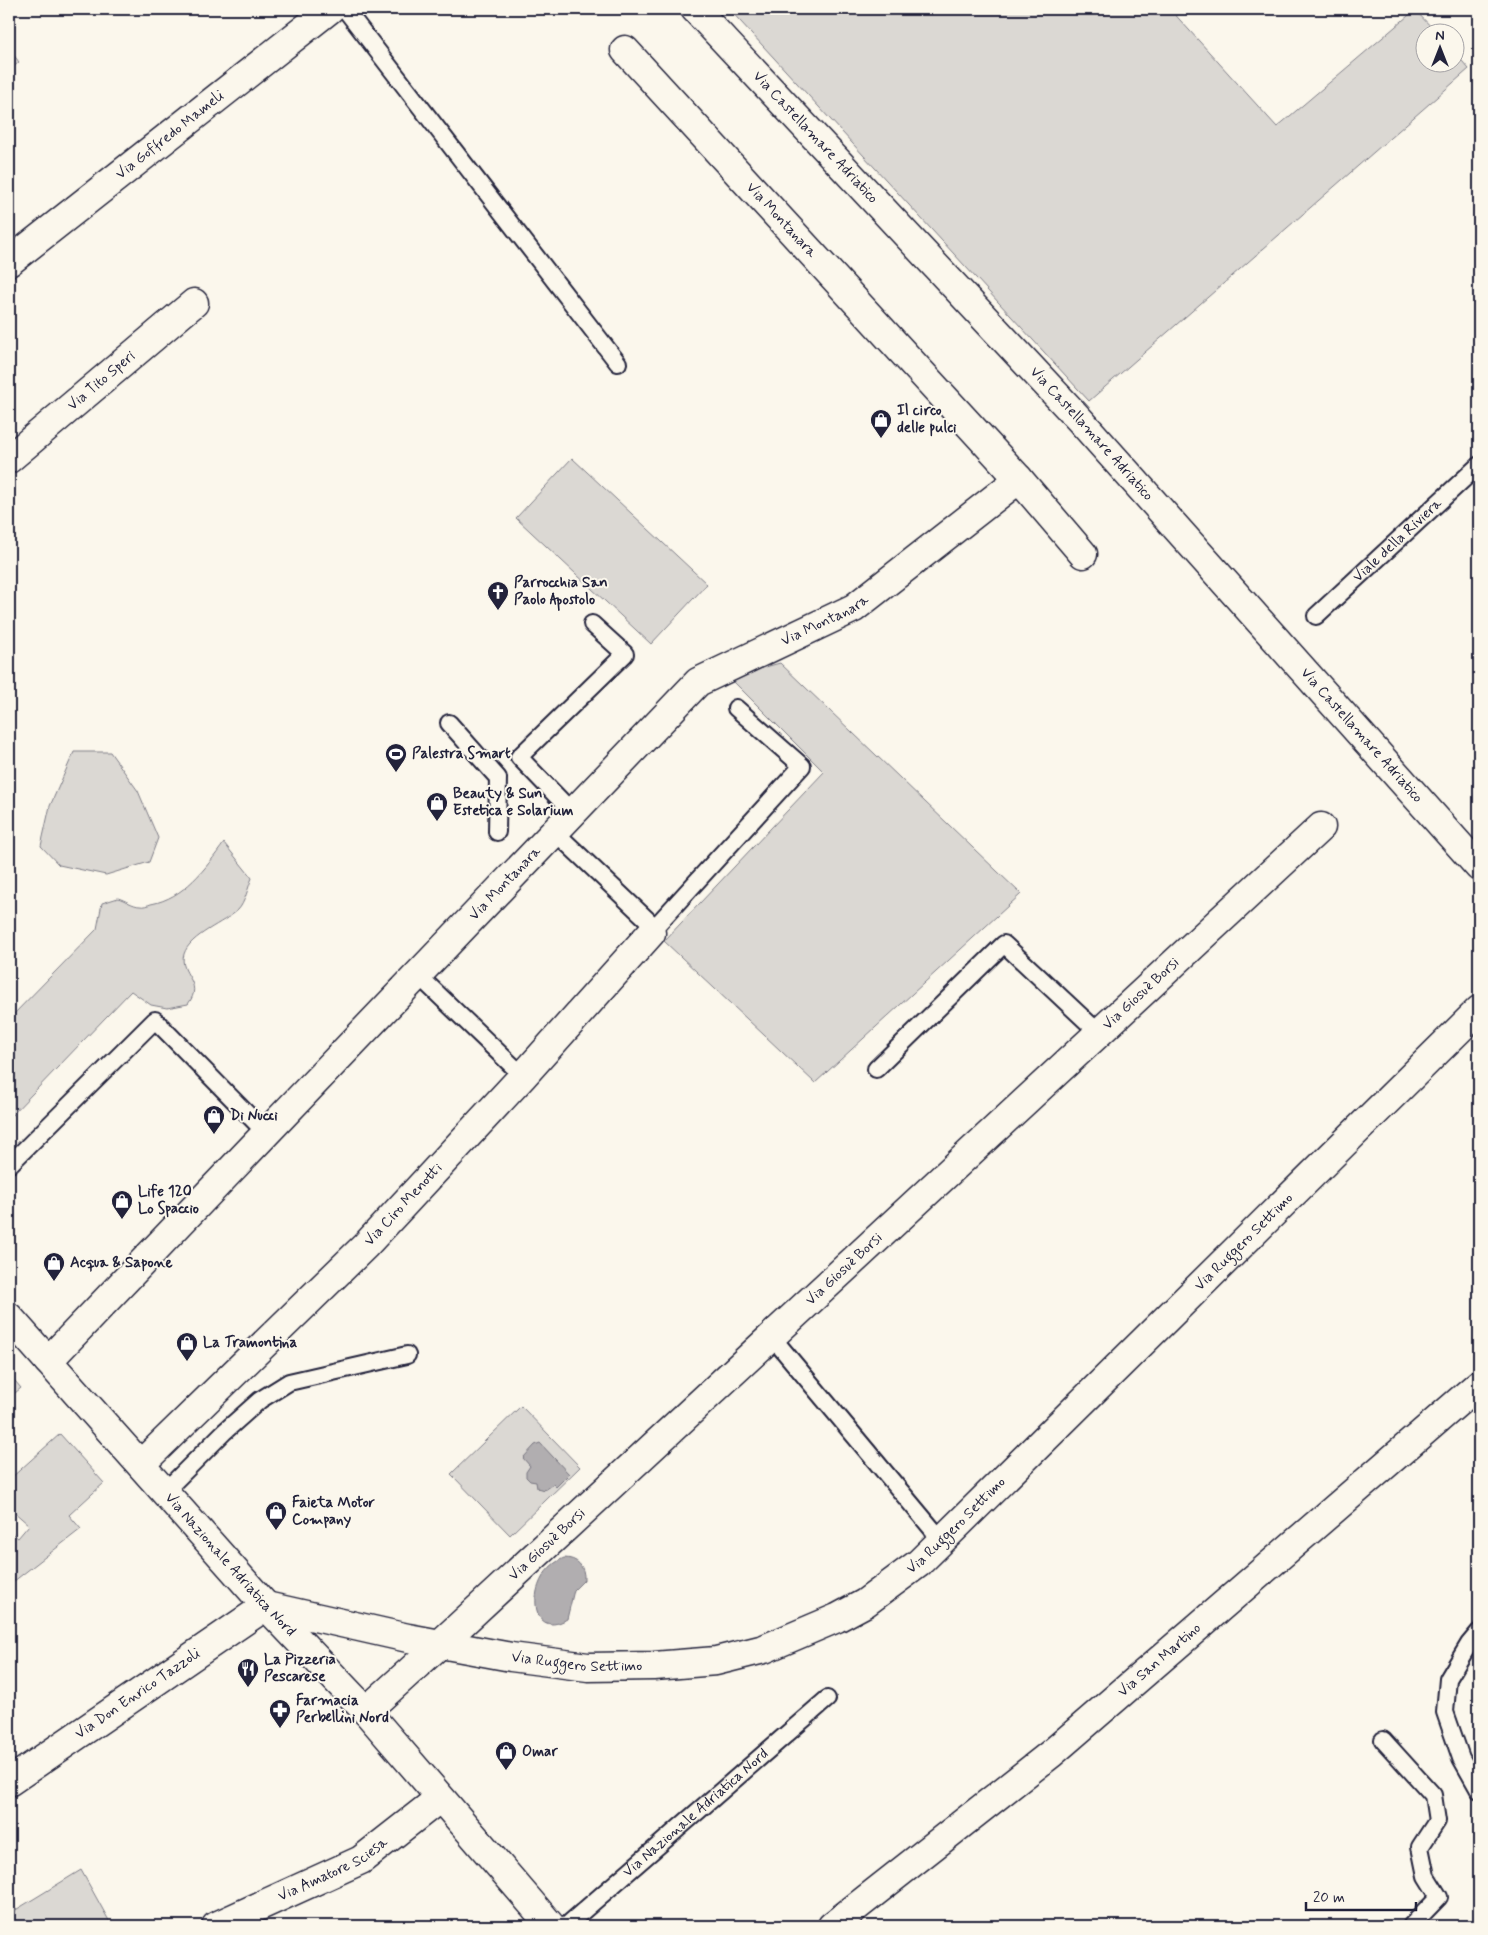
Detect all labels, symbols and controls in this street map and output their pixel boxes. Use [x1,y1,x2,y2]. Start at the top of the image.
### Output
north arrow [1416,22,1466,72]
text: N [1435,27,1445,45]
street label: Via Castellamare Adriatico [748,67,882,208]
street label: Via Goffredo Mameli [112,86,229,184]
street label: Via Montanara [741,178,822,263]
street label: Via Tito Speri [63,347,140,415]
street label: Via Castellamare Adriatico [1025,362,1158,505]
place label: Il circo delle pulci [897,401,957,438]
shop icon: Il circo delle pulci [869,408,893,439]
street label: Viale della Riviera [1348,493,1447,587]
place label: Parrocchia San Paolo Apostolo [514,573,608,611]
church icon: Parrocchia San Paolo Apostolo [486,580,510,611]
street label: Via Montanara [778,589,874,651]
street label: Via Castellamare Adriatico [1296,664,1427,807]
sports icon: Palestra Smart [384,742,408,773]
place label: Palestra Smart [412,744,511,764]
place label: Beauty & Sun Estetica e Solarium [453,784,573,821]
shop icon: Beauty & Sun Estetica e Solarium [425,791,449,822]
street label: Via Montanara [465,841,546,925]
street label: Via Giosuè Borsi [1098,953,1184,1035]
shop icon: Di Nucci [202,1104,226,1135]
place label: Di Nucci [230,1106,278,1126]
street label: Via Ciro Menotti [360,1159,447,1251]
place label: Life 120 Lo Spaccio [138,1182,199,1219]
shop icon: Life 120 Lo Spaccio [110,1189,134,1220]
street label: Via Ruggero Settimo [1190,1189,1298,1295]
street label: Via Giosuè Borsi [801,1228,887,1310]
shop icon: Acqua & Sapone [42,1251,66,1282]
place label: Acqua & Sapone [70,1253,173,1273]
shop icon: La Tramontina [175,1331,199,1362]
place label: La Tramontina [203,1333,297,1353]
street label: Via Ruggero Settimo [902,1473,1010,1579]
street label: Via Nazionale Adriatica Nord [160,1489,300,1641]
place label: Faieta Motor Company [292,1493,375,1530]
shop icon: Faieta Motor Company [264,1500,288,1531]
street label: Via Giosuè Borsi [504,1504,590,1585]
street label: Via San Martino [1113,1618,1206,1702]
street label: Via Don Enrico Tazzoli [71,1644,204,1744]
street label: Via Ruggero Settimo [510,1647,642,1677]
place label: La Pizzeria Pescarese [264,1650,336,1687]
restaurant icon: La Pizzeria Pescarese [236,1657,260,1688]
place label: Farmacia Perbellini Nord [296,1691,389,1728]
pharmacy icon: Farmacia Perbellini Nord [268,1698,292,1729]
shop icon: Omar [494,1740,518,1771]
place label: Omar [522,1742,558,1762]
street label: Via Nazionale Adriatica Nord [619,1744,773,1882]
street label: Via Amatore Sciesa [275,1832,393,1906]
scale bar [1306,1880,1416,1912]
text: 20 m [1313,1888,1345,1908]

